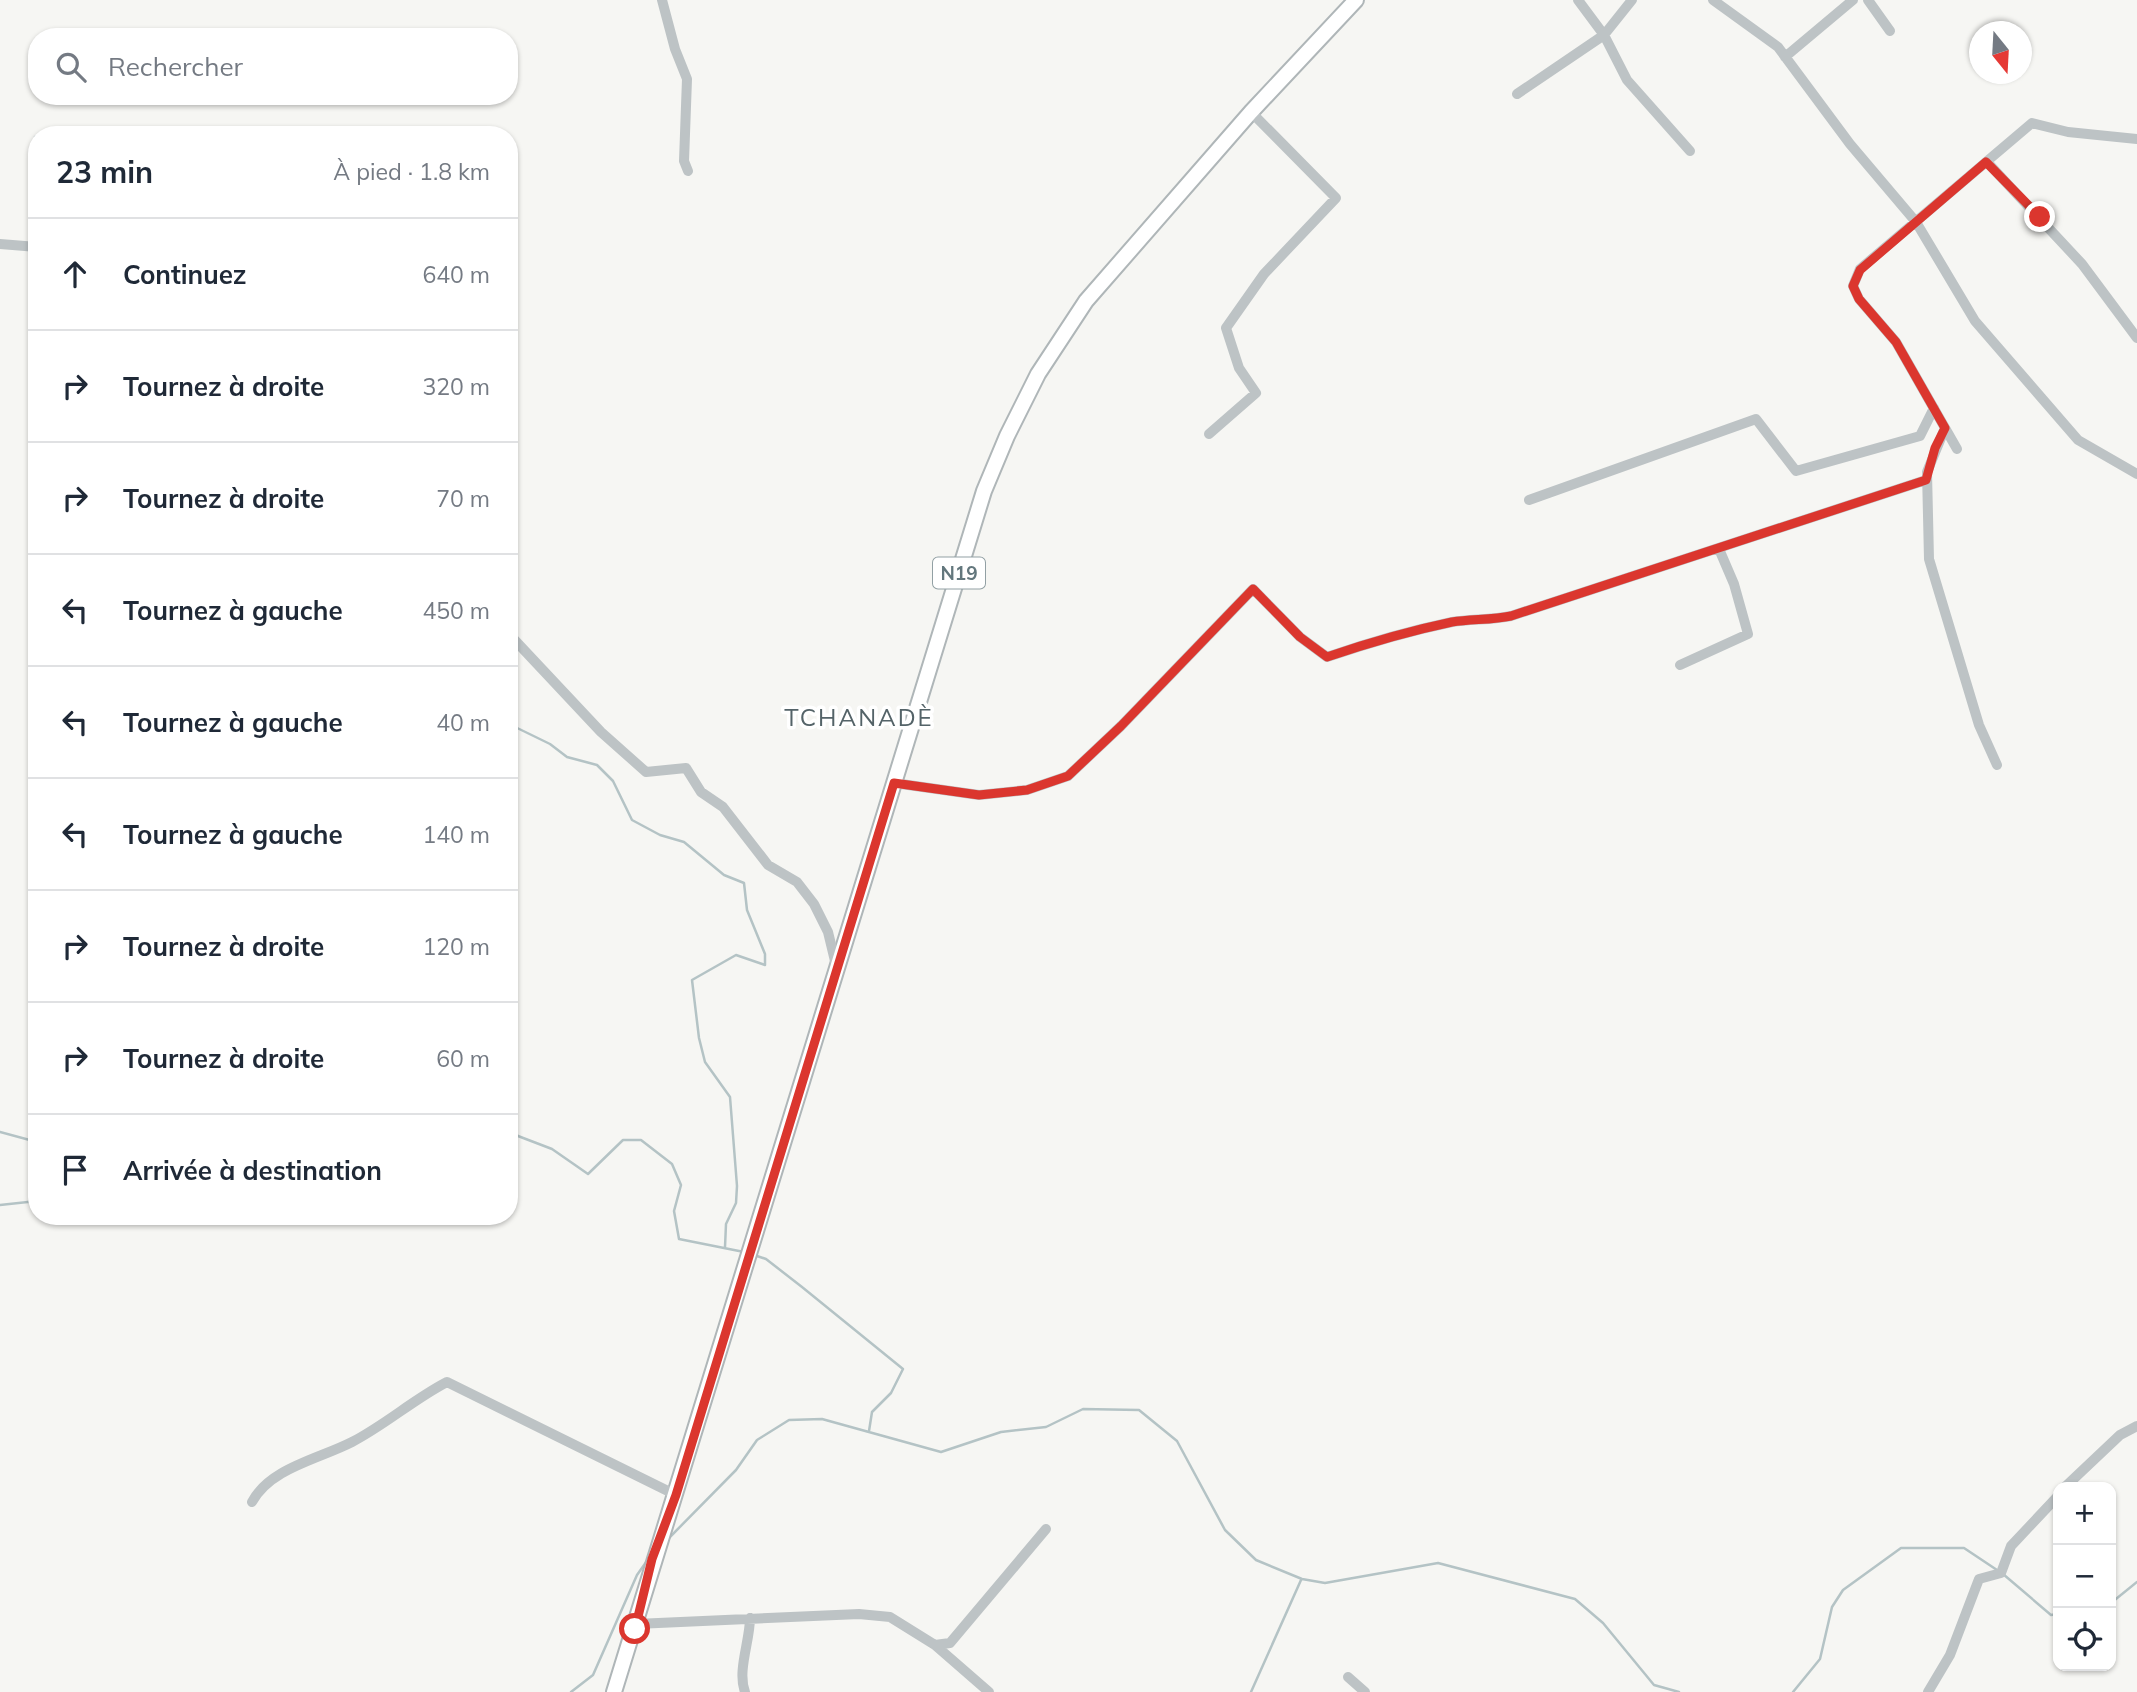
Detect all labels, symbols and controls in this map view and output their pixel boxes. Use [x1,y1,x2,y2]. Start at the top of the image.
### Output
north arrow [1969,21,2032,84]
search box [28,28,518,105]
icon: search [52,48,90,86]
text: Rechercher [108,50,243,83]
text: 23 min [56,153,153,191]
text: À pied · 1.8 km [333,157,490,186]
route end [2024,201,2055,232]
icon: ahead [56,255,94,293]
text: Continuez [123,258,247,291]
text: 640 m [422,260,490,289]
icon: right [56,367,94,405]
text: Tournez à droite [123,370,324,403]
text: 320 m [422,372,490,401]
icon: right [56,479,94,517]
text: Tournez à droite [123,482,324,515]
text: 70 m [436,484,490,513]
road number: N19 [933,558,985,588]
icon: left [56,591,94,629]
text: Tournez à gauche [123,594,343,627]
text: 450 m [422,596,490,625]
district label: TCHANADÈ [784,702,934,732]
icon: left [56,703,94,741]
text: Tournez à gauche [123,706,343,739]
text: 40 m [436,708,490,737]
icon: left [56,815,94,853]
text: Tournez à gauche [123,818,343,851]
text: 140 m [422,820,490,849]
icon: right [56,927,94,965]
text: Tournez à droite [123,930,324,963]
text: 120 m [422,932,490,961]
icon: right [56,1039,94,1077]
text: Tournez à droite [123,1042,324,1075]
text: 60 m [436,1044,490,1073]
icon: arrive [56,1151,94,1189]
text: Arrivée à destination [123,1154,382,1187]
map controls [2053,1482,2116,1671]
button: + [2053,1482,2116,1545]
button: − [2053,1545,2116,1608]
button: locate [2053,1608,2116,1671]
route start [619,1613,650,1644]

